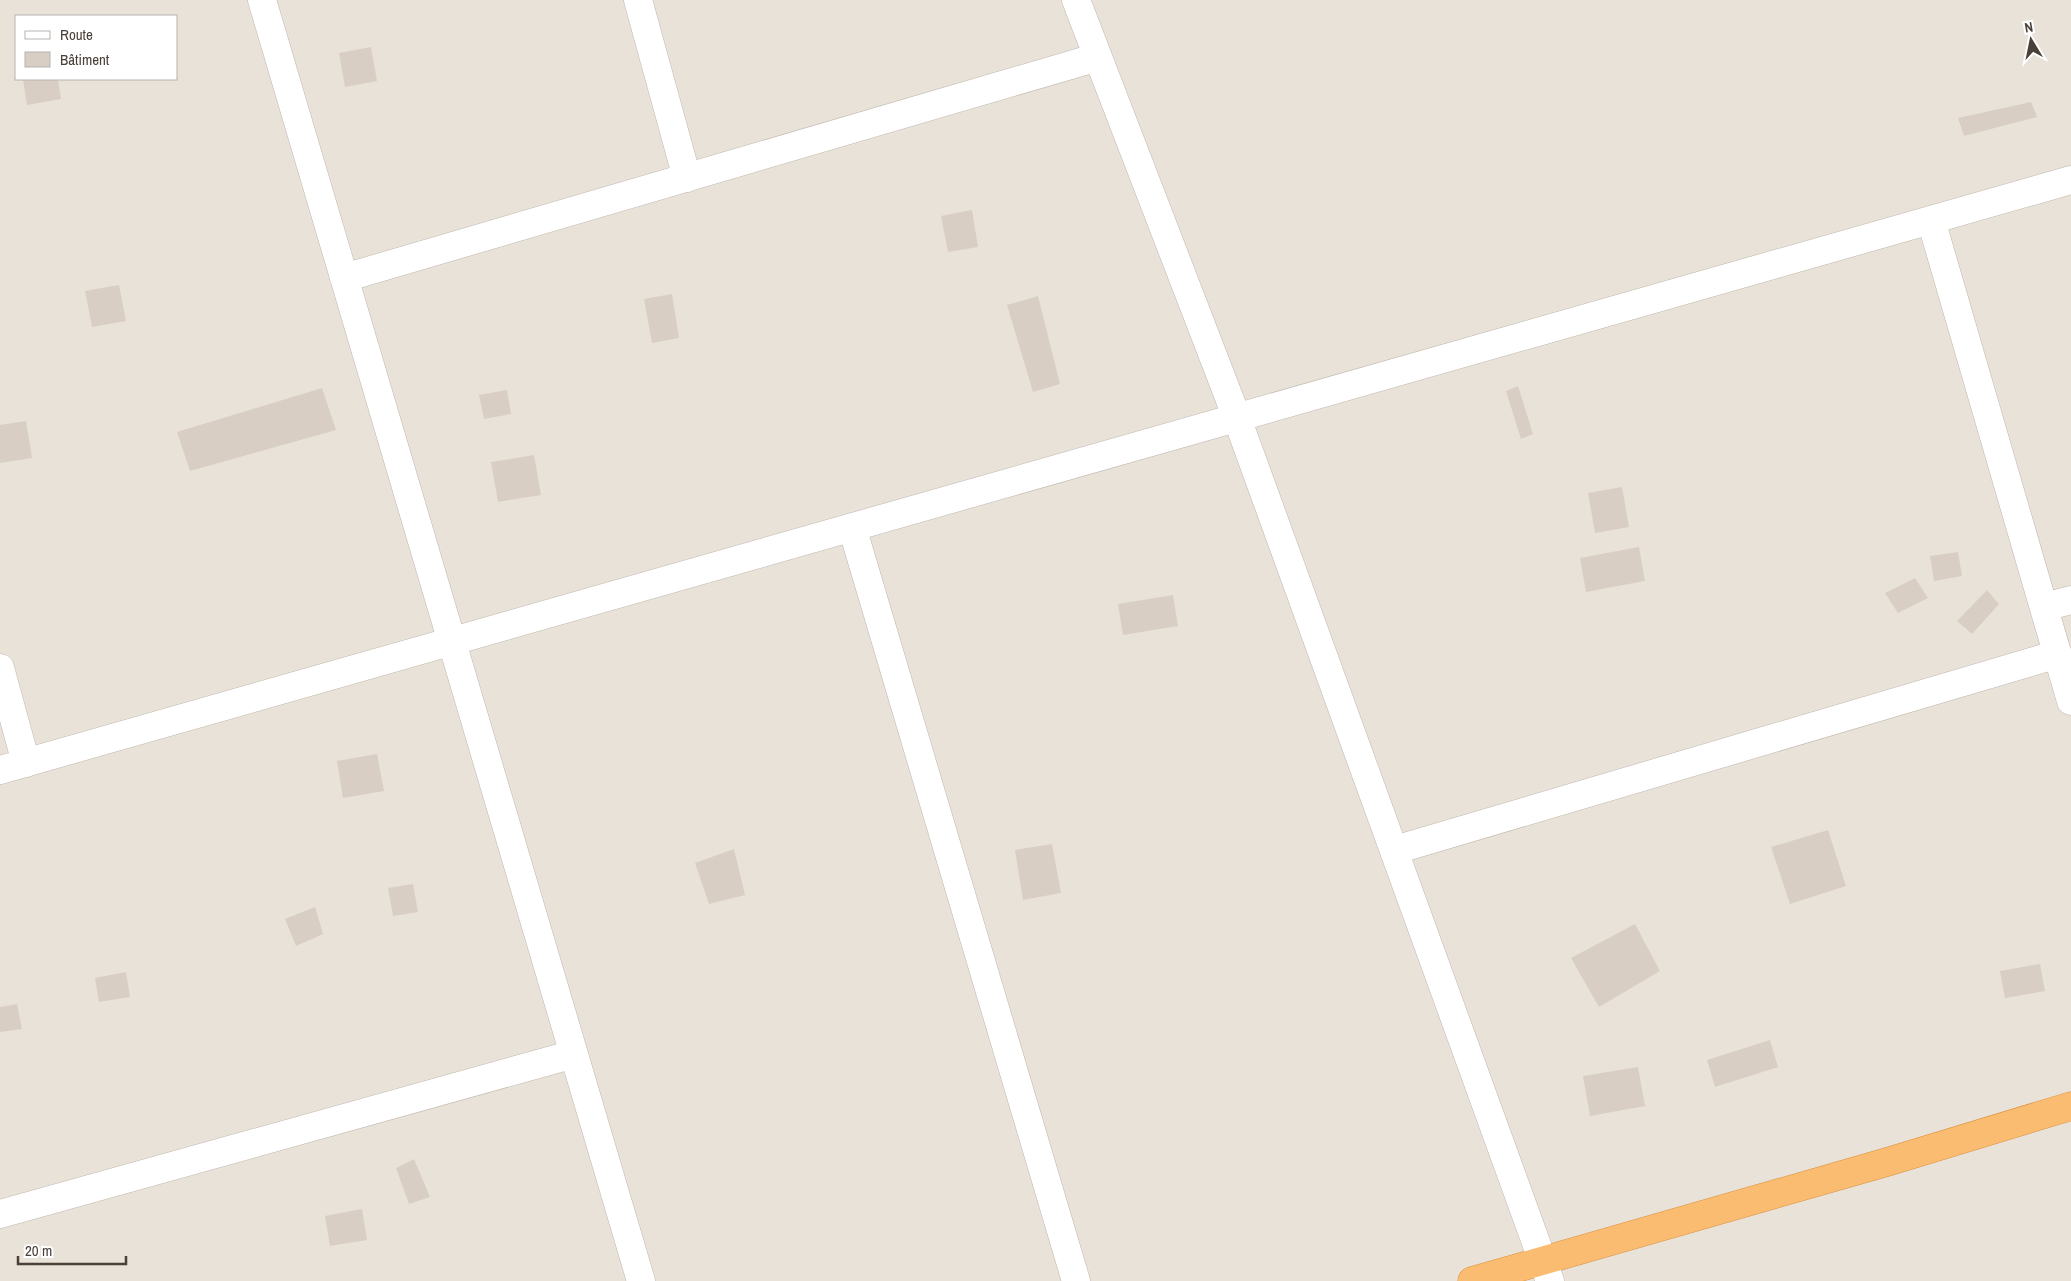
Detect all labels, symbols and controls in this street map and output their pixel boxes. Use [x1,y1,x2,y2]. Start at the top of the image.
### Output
legend [15,15,178,80]
north arrow [2006,15,2056,65]
text: N [2023,18,2034,37]
text: Route [60,24,93,45]
text: Bâtiment [60,49,110,70]
scale bar [18,1234,125,1266]
text: 20 m [25,1240,52,1261]

